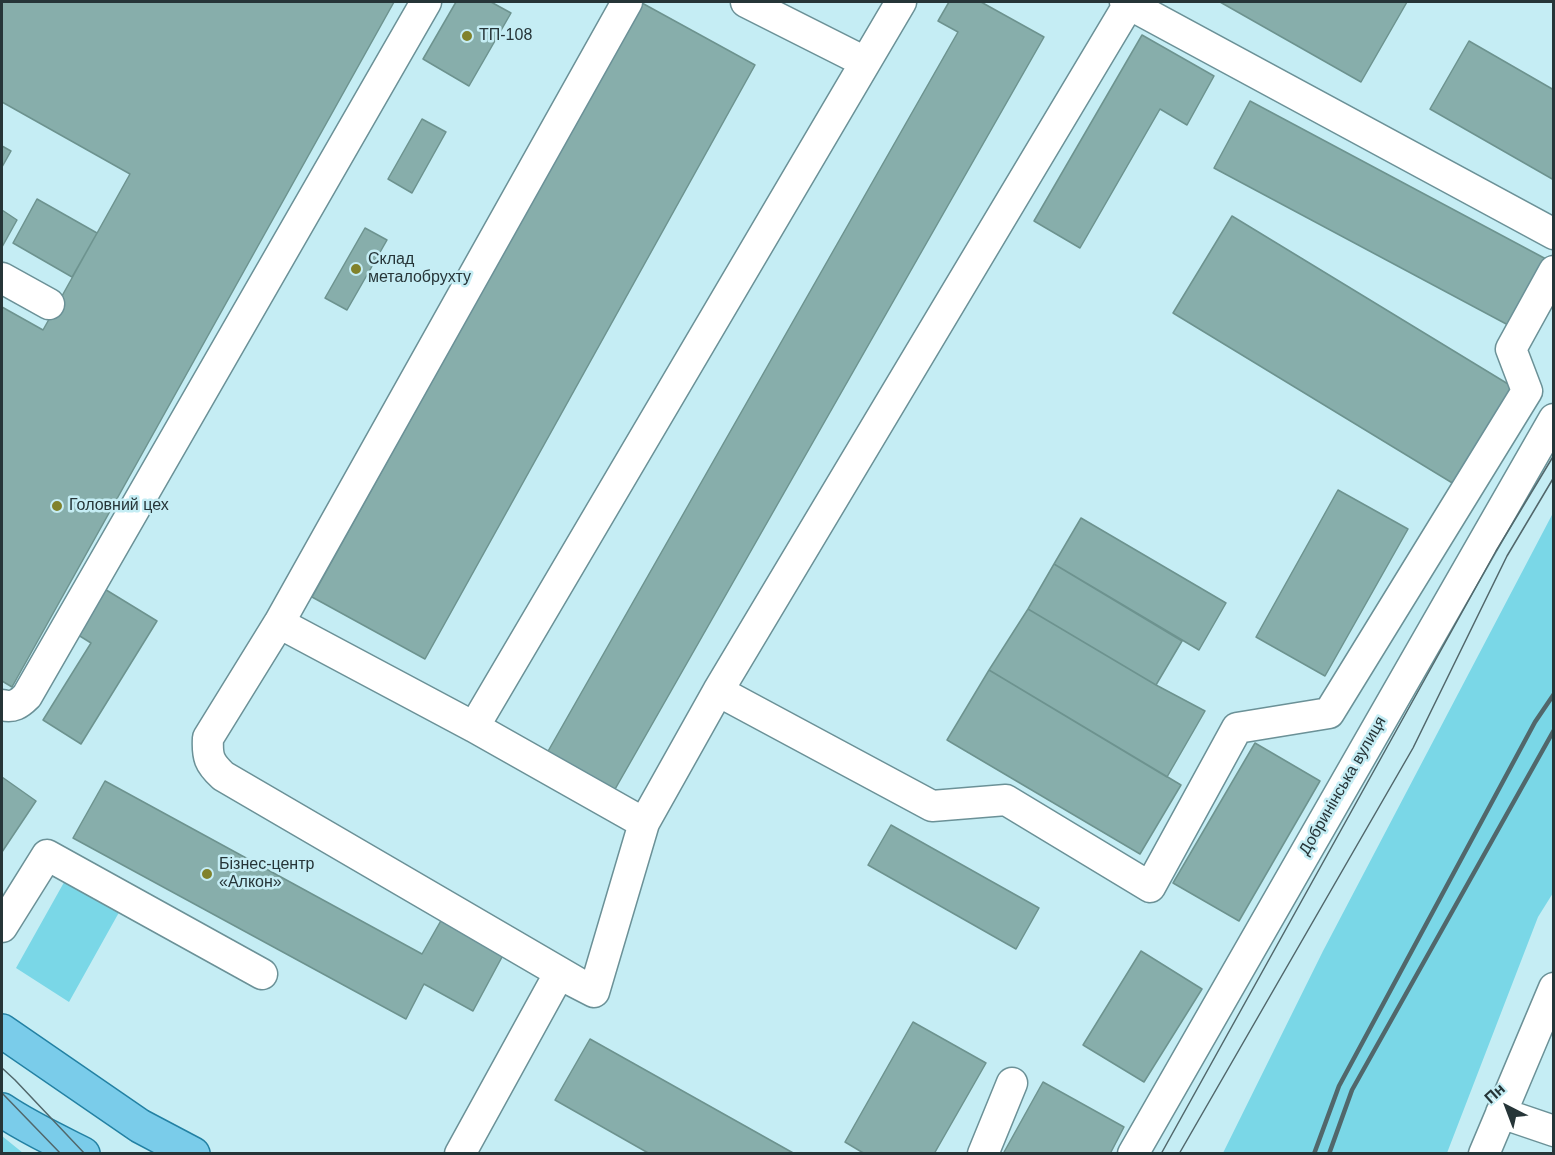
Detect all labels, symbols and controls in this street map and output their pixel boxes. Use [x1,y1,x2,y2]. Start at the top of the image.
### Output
place label: ТП-108 [479,26,532,46]
marker: ТП-108 [460,29,474,43]
place label: Склад металобрухту [368,250,471,288]
marker: Склад металобрухту [349,262,363,276]
place label: Головний цех [69,496,169,516]
marker: Головний цех [50,499,64,513]
street label: Добринінська вулиця [1295,713,1391,859]
place label: Бізнес-центр «Алкон» [219,855,314,893]
marker: Бізнес-центр «Алкон» [200,867,214,881]
north arrow [1477,1077,1537,1137]
text: Пн [1481,1080,1508,1107]

